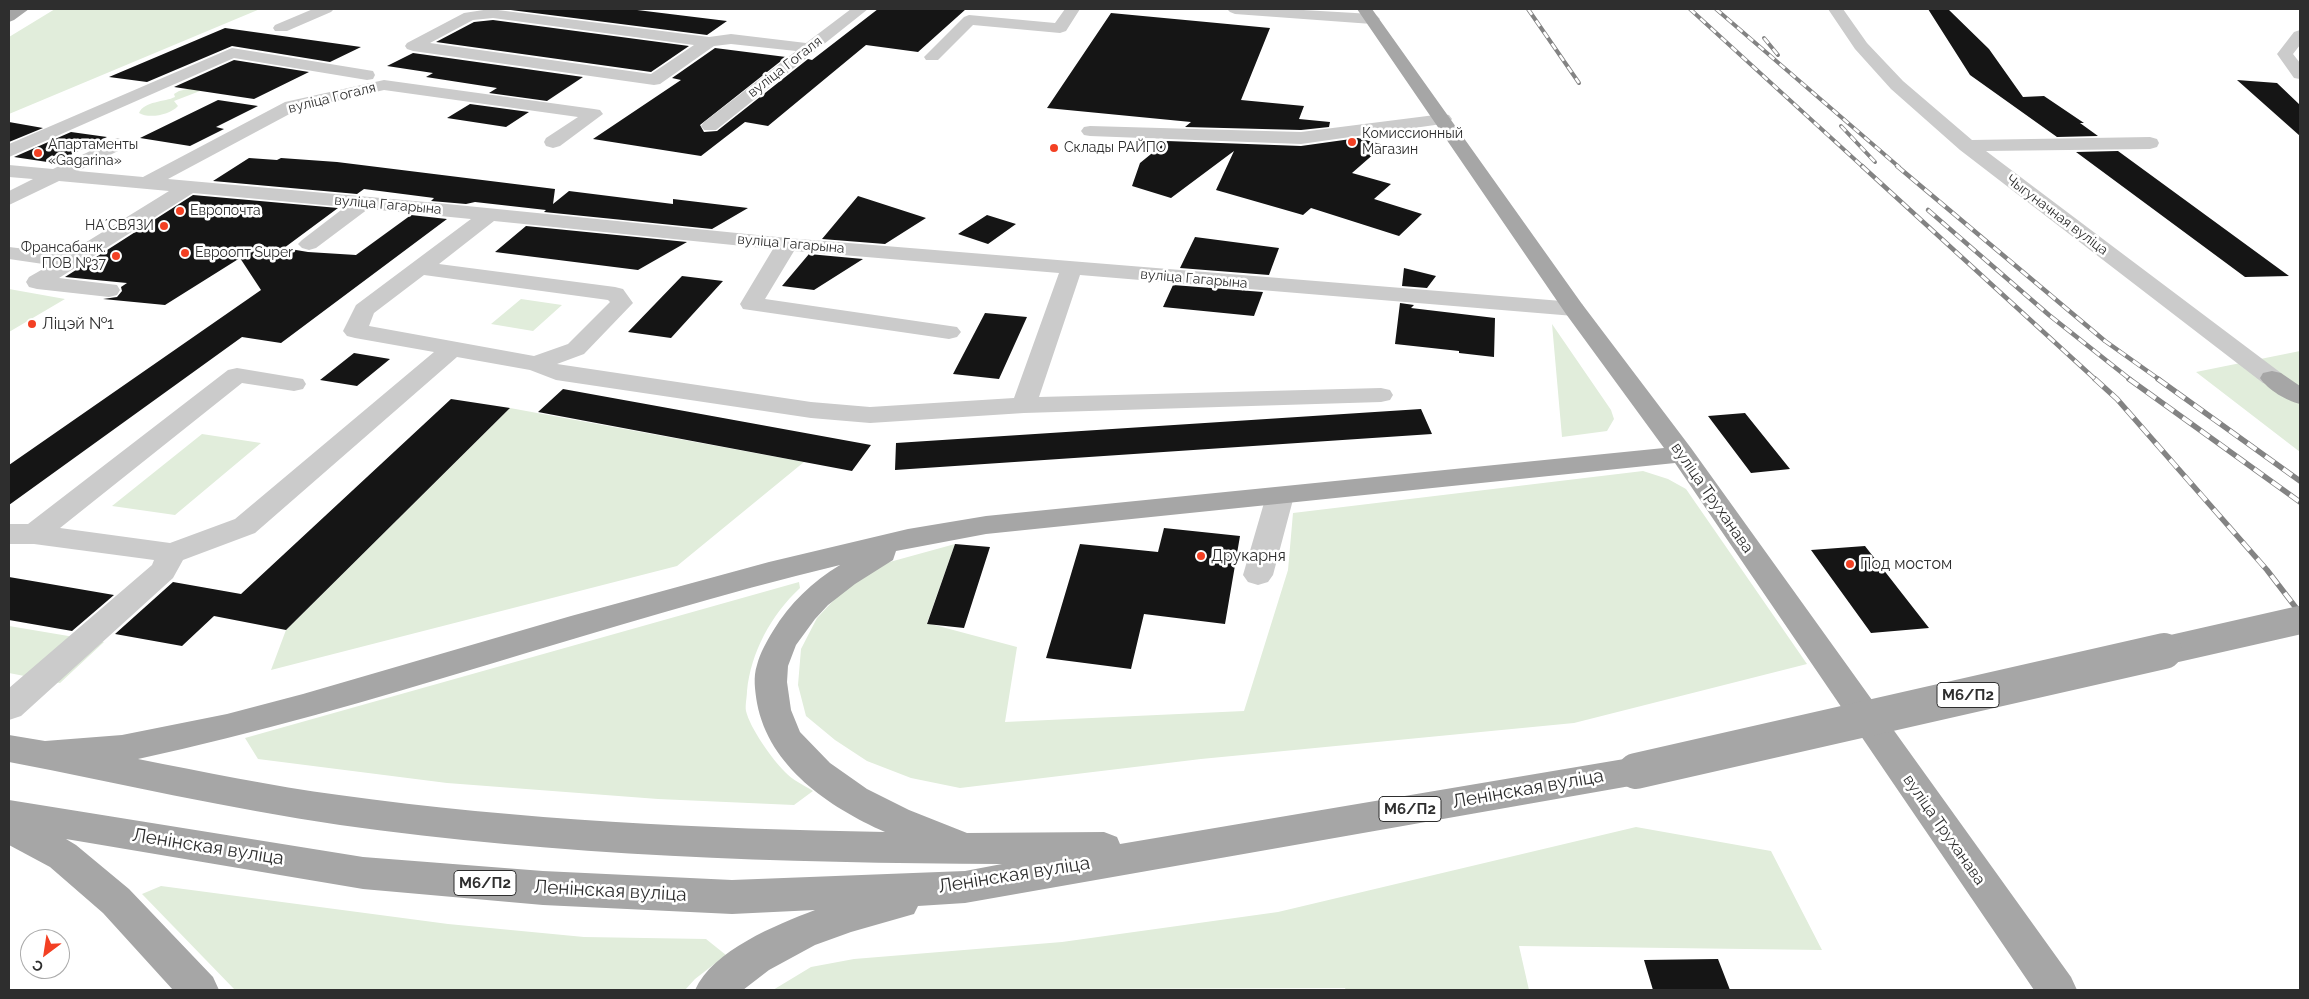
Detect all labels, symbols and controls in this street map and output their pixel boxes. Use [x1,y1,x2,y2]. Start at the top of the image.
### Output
street label: вуліца Гогаля [745,33,825,101]
street label: вуліца Гогаля [287,79,377,117]
place label: Комиссионный Магазин [1362,126,1463,158]
marker: Комиссионный Магазин [1346,136,1358,148]
place label: Апартаменты «Gagarina» [48,137,138,170]
place label: Склады РАЙПО [1064,140,1166,156]
marker: Склады РАЙПО [1048,142,1060,154]
marker: Апартаменты «Gagarina» [32,147,44,159]
street label: Чыгуначная вуліца [2003,171,2111,259]
street label: вуліца Гагарына [334,192,442,218]
place label: Европочта [190,203,261,219]
marker: Европочта [174,205,186,217]
place label: НАʼСВЯЗИ [85,218,154,234]
marker: НАʼСВЯЗИ [158,220,170,232]
street label: вуліца Гагарына [737,231,845,257]
place label: Франсабанк. ПОВ №37 [21,240,106,272]
place label: Евроопт Super [195,245,293,261]
marker: Евроопт Super [179,247,191,259]
marker: Франсабанк. ПОВ №37 [110,250,122,262]
street label: вуліца Гагарына [1140,266,1248,292]
place label: Ліцэй №1 [42,314,114,334]
marker: Ліцэй №1 [26,318,38,330]
street label: вуліца Труханава [1667,439,1757,557]
place label: Друкарня [1211,546,1286,566]
marker: Друкарня [1195,550,1207,562]
place label: Под мостом [1860,554,1952,574]
marker: Под мостом [1844,558,1856,570]
road number: М6/П2 [1937,682,1999,708]
street label: Ленінская вуліца [1451,764,1605,814]
street label: вуліца Труханава [1899,771,1989,889]
road number: М6/П2 [1379,796,1441,822]
street label: Ленінская вуліца [130,824,286,870]
street label: Ленінская вуліца [936,852,1092,898]
road number: М6/П2 [454,870,516,896]
street label: Ленінская вуліца [533,876,687,906]
north arrow [20,929,70,979]
text: С [30,957,46,975]

